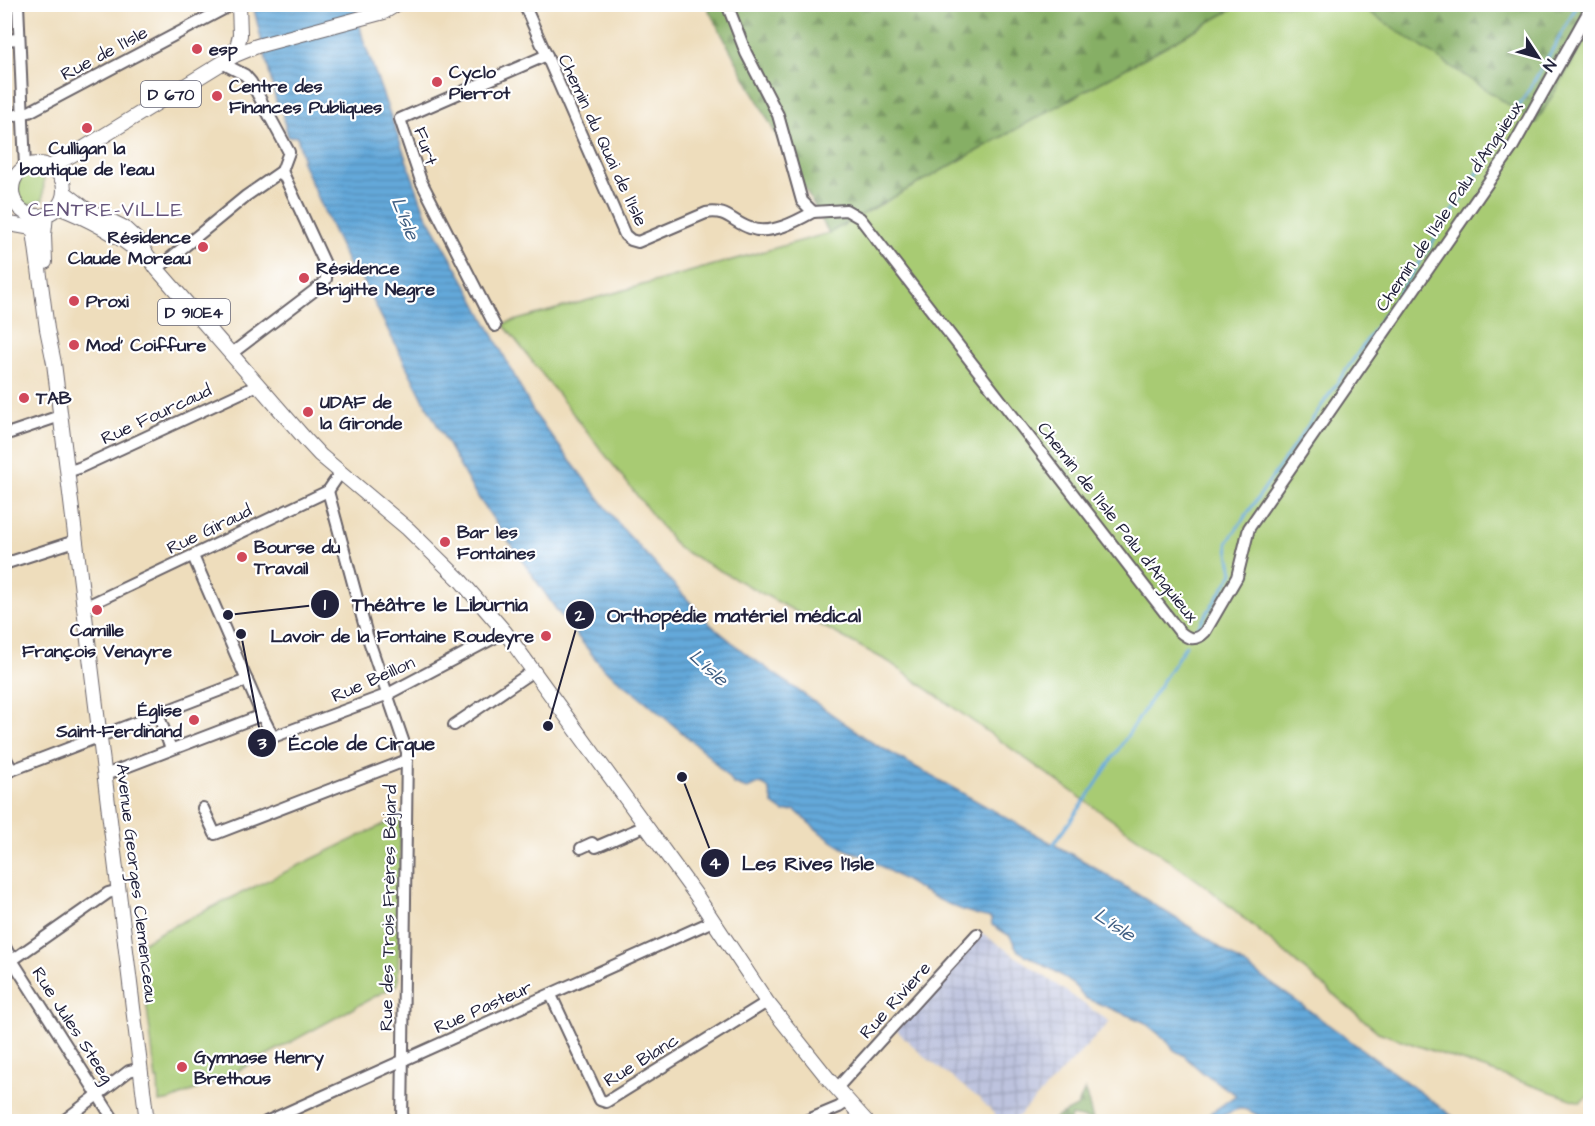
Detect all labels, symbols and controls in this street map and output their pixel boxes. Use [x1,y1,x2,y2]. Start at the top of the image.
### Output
street label: Rue de l'Isle [56,20,152,87]
north arrow [1508,27,1568,87]
place label: esp [209,37,238,62]
marker: esp [190,42,204,56]
street label: Chemin du Quai de l'Isle [552,50,654,231]
text: N [1537,55,1561,76]
place label: Cyclo Pierrot [449,60,511,106]
place label: Centre des Finances Publiques [229,74,382,120]
marker: Cyclo Pierrot [430,75,444,89]
road number: D 670 [141,81,201,107]
marker: Centre des Finances Publiques [210,89,224,103]
street label: Chemin de l'Isle Palu d’Anguieux [1369,96,1530,317]
marker: Culligan la boutique de l'eau [80,121,94,135]
street label: Furt [407,124,444,169]
place label: Culligan la boutique de l'eau [20,136,154,182]
water label: L'Isle [384,193,427,245]
district label: CENTRE-VILLE [28,196,184,224]
place label: Résidence Claude Moreau [68,225,191,271]
marker: Résidence Claude Moreau [196,240,210,254]
place label: Résidence Brigitte Negre [316,256,435,303]
marker: Résidence Brigitte Negre [297,271,311,285]
place label: Proxi [86,289,129,314]
marker: Proxi [67,294,81,308]
road number: D 910E4 [158,299,230,325]
place label: Mod' Coiffure [86,333,206,358]
marker: Mod' Coiffure [67,338,81,352]
street label: Rue Fourcaud [97,378,216,451]
place label: TAB [35,386,72,411]
place label: UDAF de la Gironde [320,390,403,436]
marker: TAB [17,391,31,405]
marker: UDAF de la Gironde [301,405,315,419]
street label: Chemin de l'Isle Palu d’Anguieux [1030,417,1204,629]
street label: Rue Giraud [163,498,256,561]
place label: Bar les Fontaines [457,520,536,566]
place label: Bourse du Travail [253,535,340,581]
marker: Bar les Fontaines [438,535,452,549]
marker: Bourse du Travail [235,550,249,564]
callout: Théâtre le Liburnia [310,585,540,623]
text: Théâtre le Liburnia [351,591,529,619]
text: 1 [324,592,327,617]
callout: Orthopédie matériel médical [565,596,873,634]
text: Orthopédie matériel médical [607,602,861,630]
marker: Camille François Venayre [90,603,104,617]
text: 2 [574,603,586,628]
place label: Camille François Venayre [22,618,172,665]
place label: Lavoir de la Fontaine Roudeyre [270,624,534,650]
marker: Lavoir de la Fontaine Roudeyre [539,629,553,643]
water label: L'Isle [683,643,735,694]
street label: Rue Beillon [327,650,419,709]
place label: Église Saint-Ferdinand [55,698,183,744]
marker: Église Saint-Ferdinand [187,713,201,727]
callout: École de Cirque [247,724,447,762]
text: École de Cirque [289,730,435,758]
text: 3 [256,731,267,756]
street label: Avenue Georges Clemenceau [108,762,164,1004]
street label: Rue des Trois Frères Béjard [374,785,403,1031]
callout: Les Rives l'Isle [700,844,887,882]
text: Les Rives l'Isle [742,850,875,878]
text: 4 [709,851,722,876]
water label: L'Isle [1088,901,1142,949]
street label: Rue Riviere [854,956,937,1044]
street label: Rue Jules Steeg [25,962,120,1089]
street label: Rue Pasteur [430,975,536,1040]
street label: Rue Blanc [599,1028,684,1093]
place label: Gymnase Henry Brethous [194,1045,324,1091]
marker: Gymnase Henry Brethous [175,1060,189,1074]

